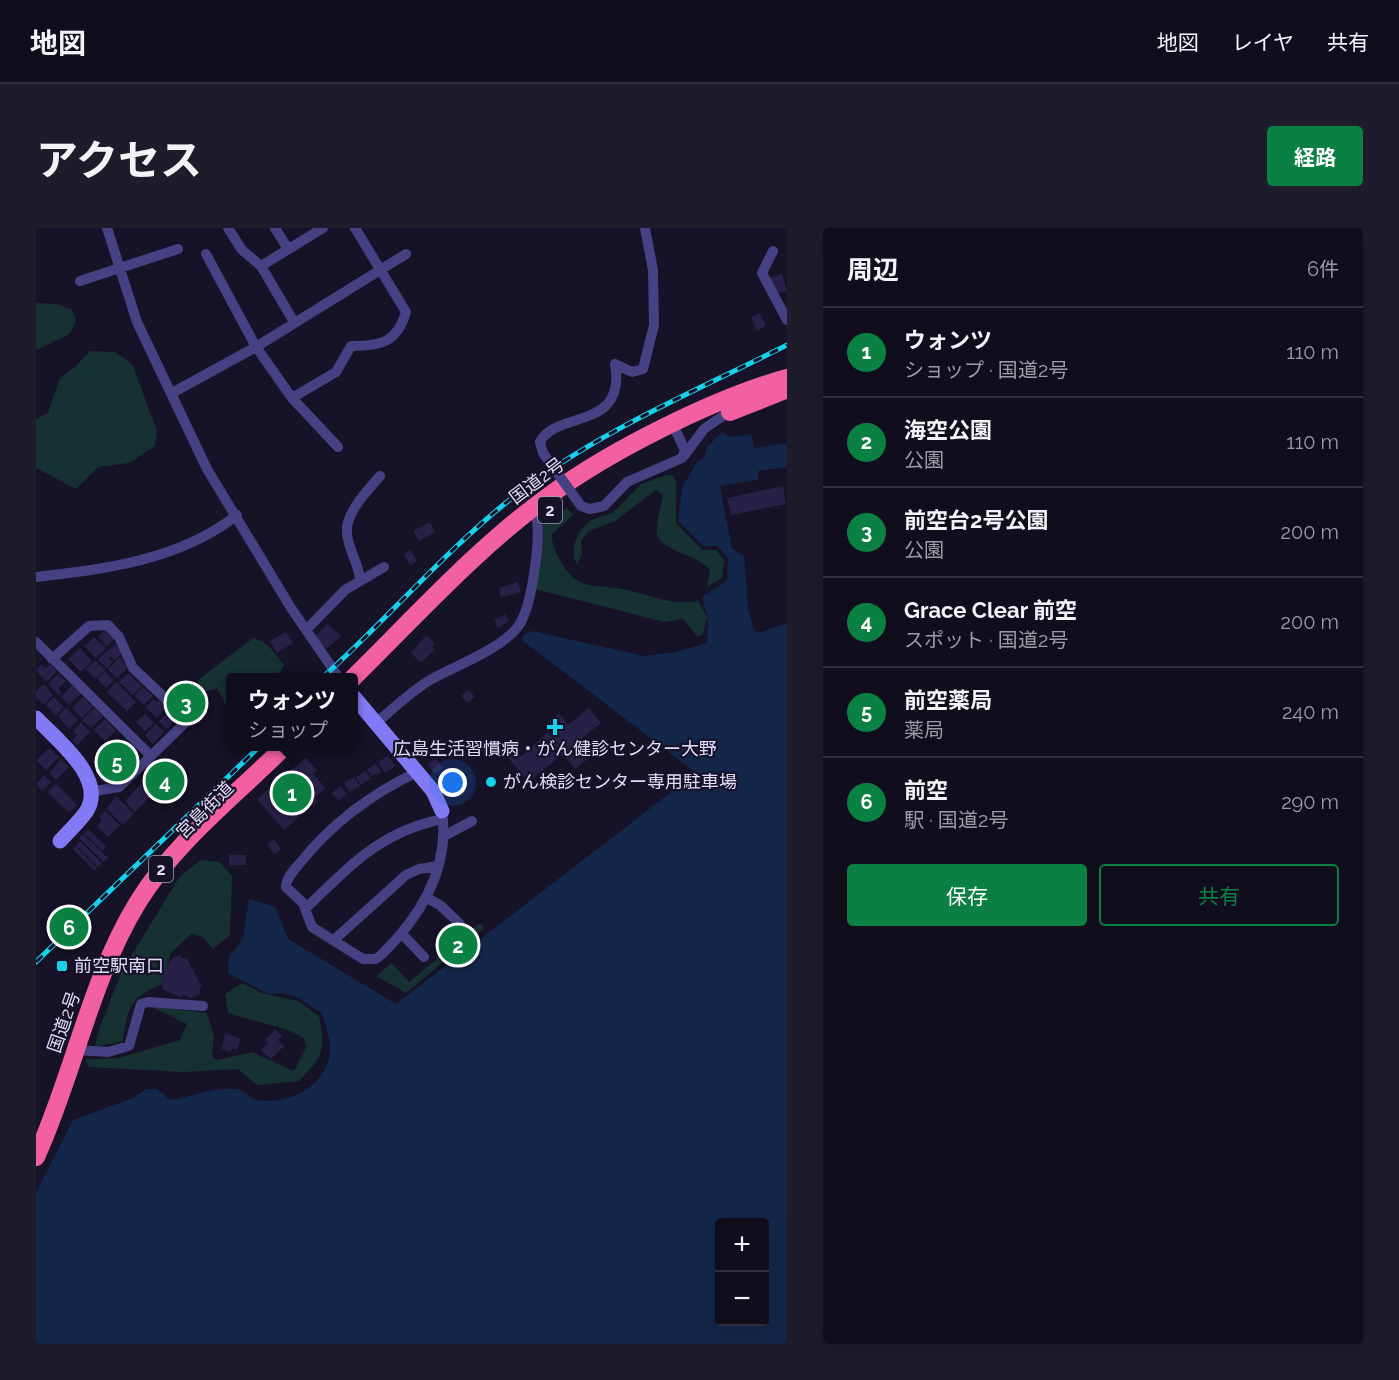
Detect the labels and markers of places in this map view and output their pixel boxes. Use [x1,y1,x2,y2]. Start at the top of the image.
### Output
pin: 3 [166,680,206,726]
marker: 広島生活習慣病・がん健診センター大野 [546,718,564,736]
place label: 広島生活習慣病・がん健診センター大野 [393,738,717,759]
pin: 5 [98,740,136,784]
pin: 4 [146,758,184,804]
pin: 1 [272,770,312,816]
place label: がん検診センター専用駐車場 [503,771,737,792]
marker: がん検診センター専用駐車場 [484,775,498,789]
pin: 6 [50,904,88,950]
pin: 2 [438,922,478,968]
place label: 前空駅南口 [74,955,164,976]
marker: 前空駅南口 [55,959,69,973]

